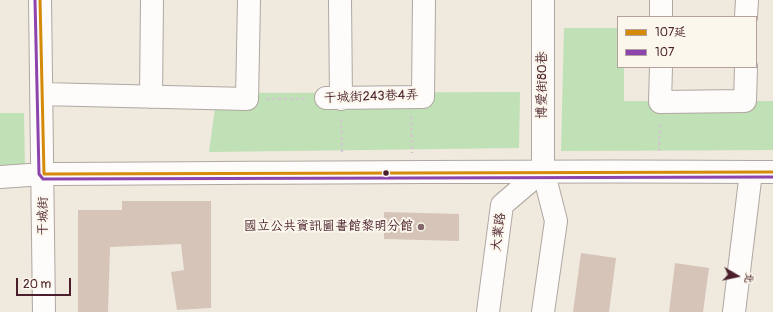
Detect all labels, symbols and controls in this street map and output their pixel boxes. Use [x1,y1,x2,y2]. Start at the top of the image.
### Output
legend [617,16,757,68]
text: 107延 [655,25,686,40]
text: 107 [655,45,674,60]
street label: 博愛街80巷 [535,51,551,119]
street label: 干城街243巷4弄 [323,88,419,106]
unlabelled marker [381,168,391,178]
street label: 干城街 [36,197,52,235]
street label: 大業路 [489,212,509,252]
place label: 國立公共資訊圖書館黎明分館 [244,219,413,235]
marker: 國立公共資訊圖書館黎明分館 [416,222,426,232]
north arrow [717,256,757,296]
scale bar [18,270,73,296]
text: 北 [742,272,757,284]
text: 20 m [23,277,51,292]

